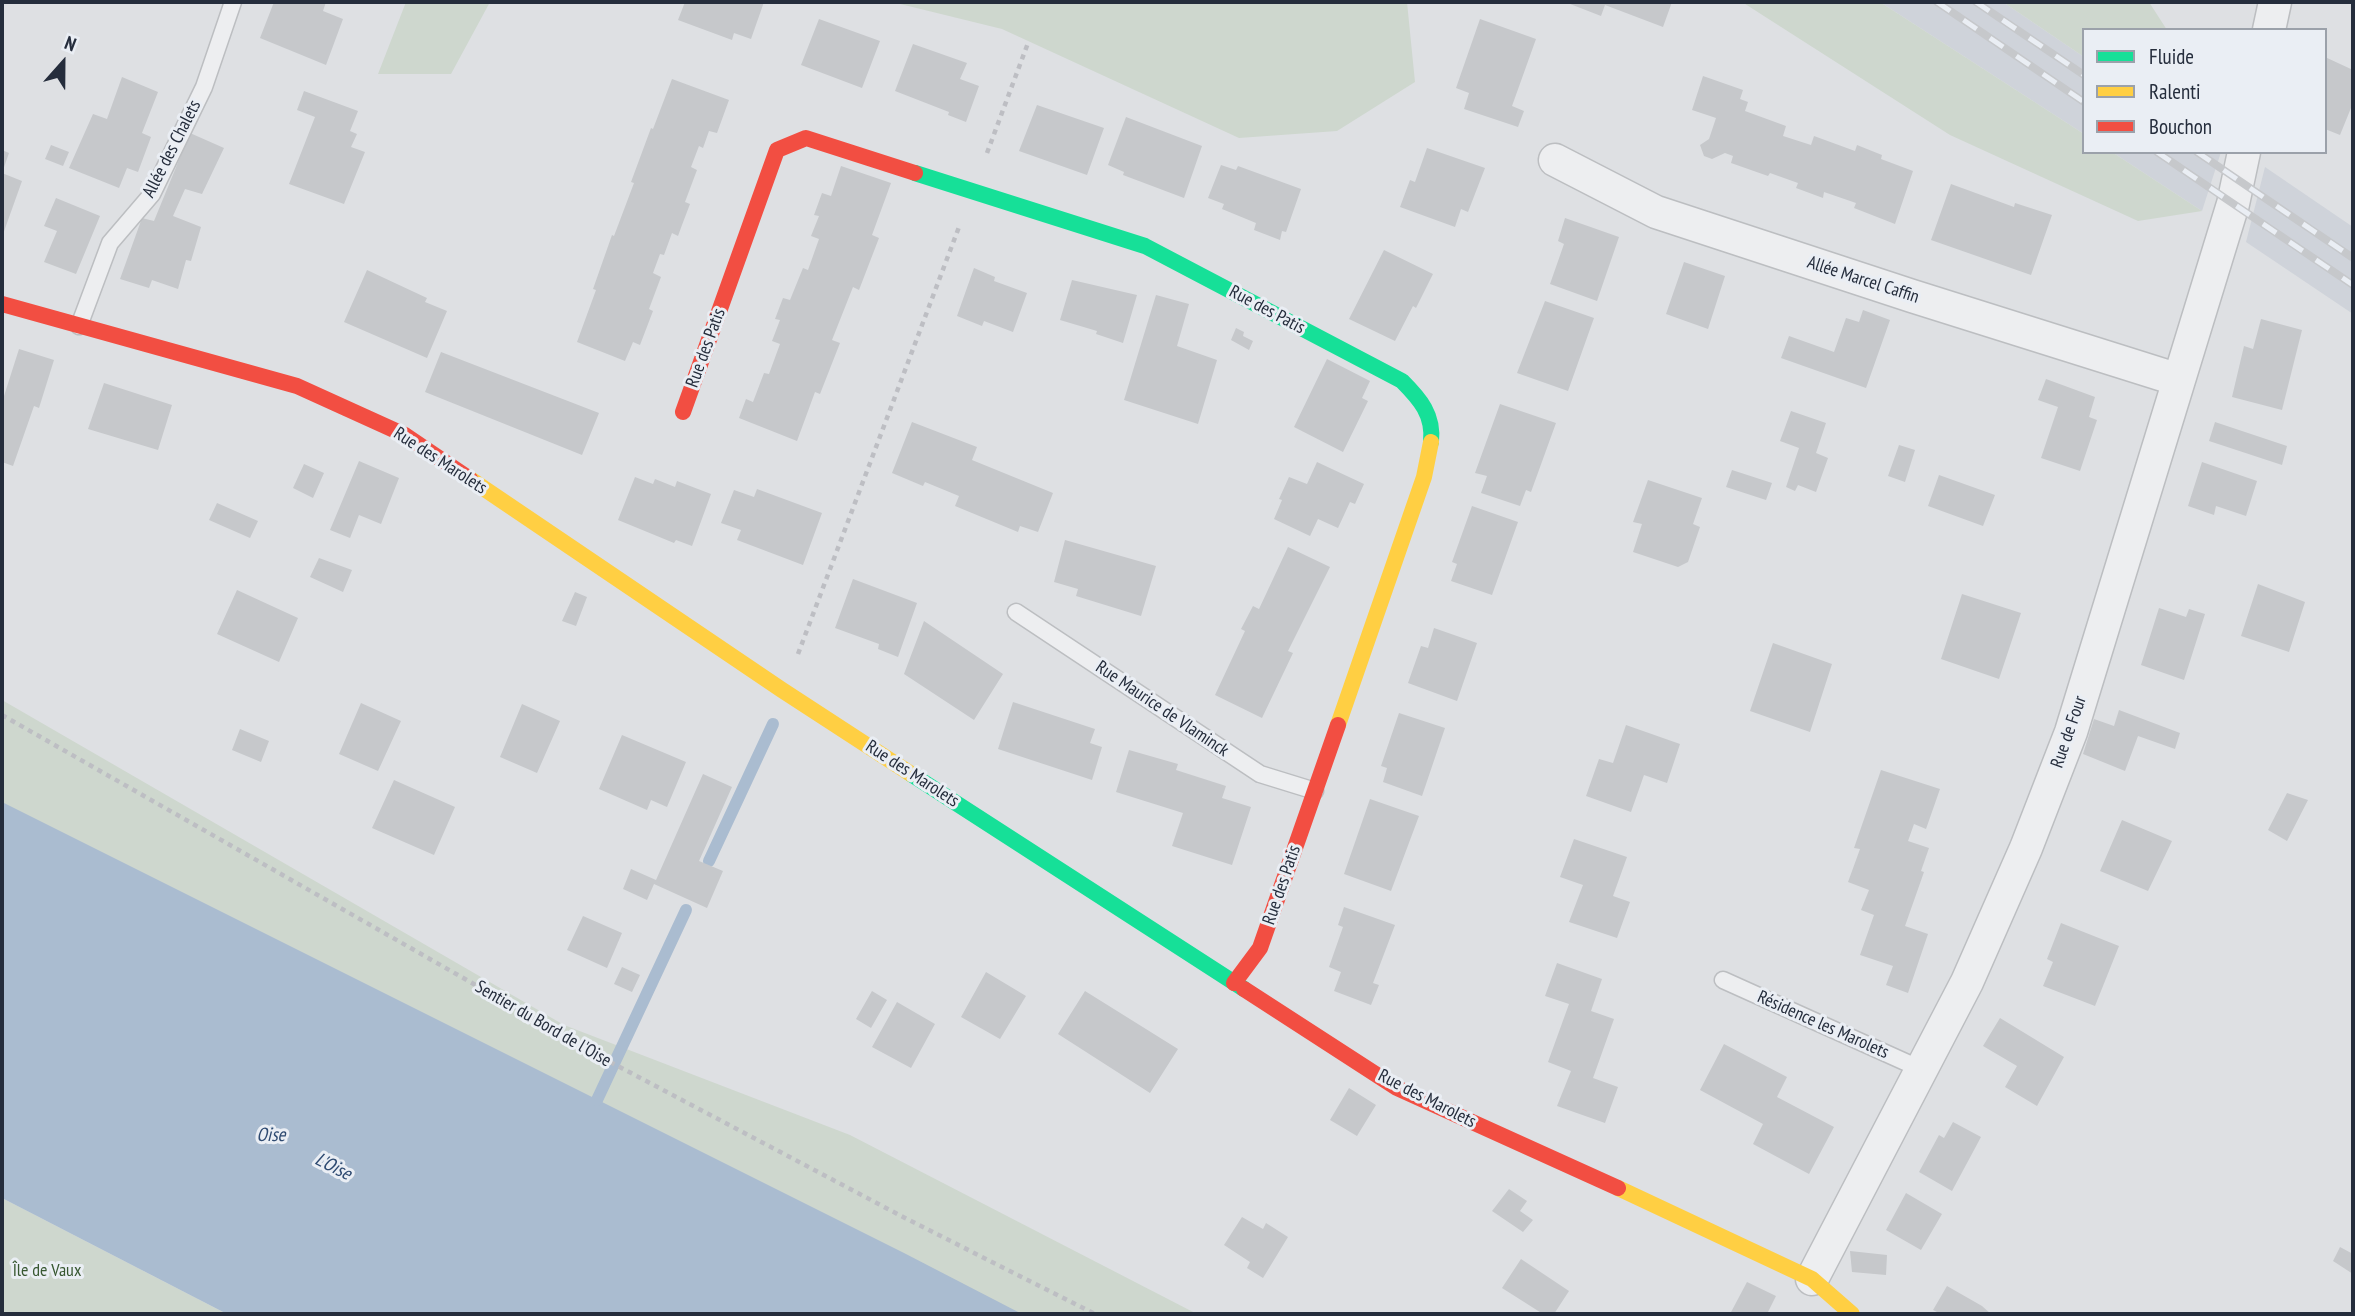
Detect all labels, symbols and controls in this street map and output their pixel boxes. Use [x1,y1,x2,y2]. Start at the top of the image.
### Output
north arrow [28,28,98,98]
legend [2082,28,2327,154]
text: N [61,30,80,56]
text: Fluide [2149,43,2194,70]
text: Ralenti [2149,78,2201,105]
street label: Allée des Chalets [138,97,206,201]
text: Bouchon [2149,113,2212,140]
street label: Allée Marcel Caffin [1804,252,1922,308]
street label: Rue des Patis [1225,281,1309,339]
street label: Rue des Patis [682,305,730,391]
street label: Rue des Marolets [389,423,491,499]
street label: Rue Maurice de Vlaminck [1091,656,1233,762]
street label: Rue de Four [2047,693,2091,771]
street label: Rue des Marolets [861,736,963,812]
street label: Rue des Patis [1258,842,1306,928]
street label: Sentier du Bord de l'Oise [471,976,615,1072]
street label: Résidence les Marolets [1754,986,1892,1064]
street label: Rue des Marolets [1374,1065,1480,1133]
water label: Oise [257,1125,285,1147]
water label: L'Oise [311,1148,355,1186]
park label: Île de Vaux [13,1260,81,1282]

